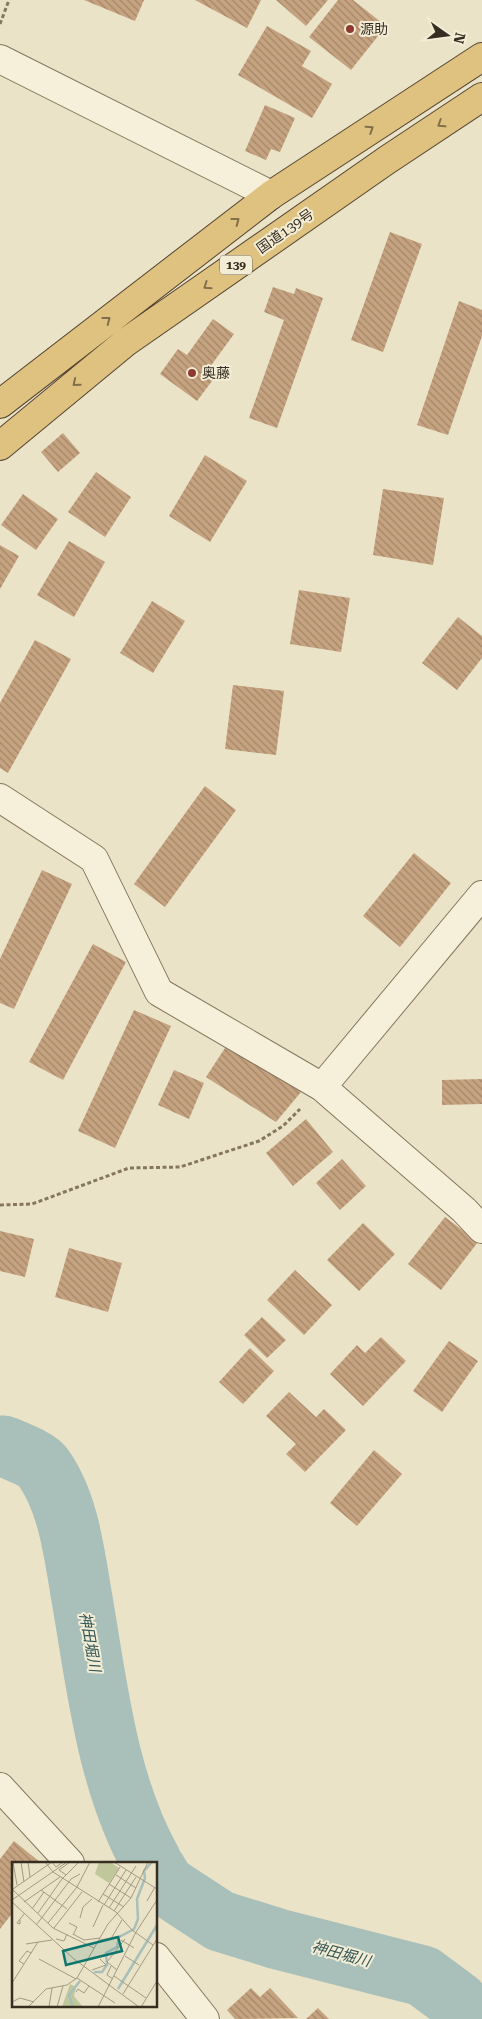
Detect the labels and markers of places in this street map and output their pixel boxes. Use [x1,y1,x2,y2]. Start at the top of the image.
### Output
place label: 源助 [360,21,388,37]
marker: 源助 [344,23,356,35]
place label: 奥藤 [202,365,230,381]
marker: 奥藤 [186,367,198,379]

